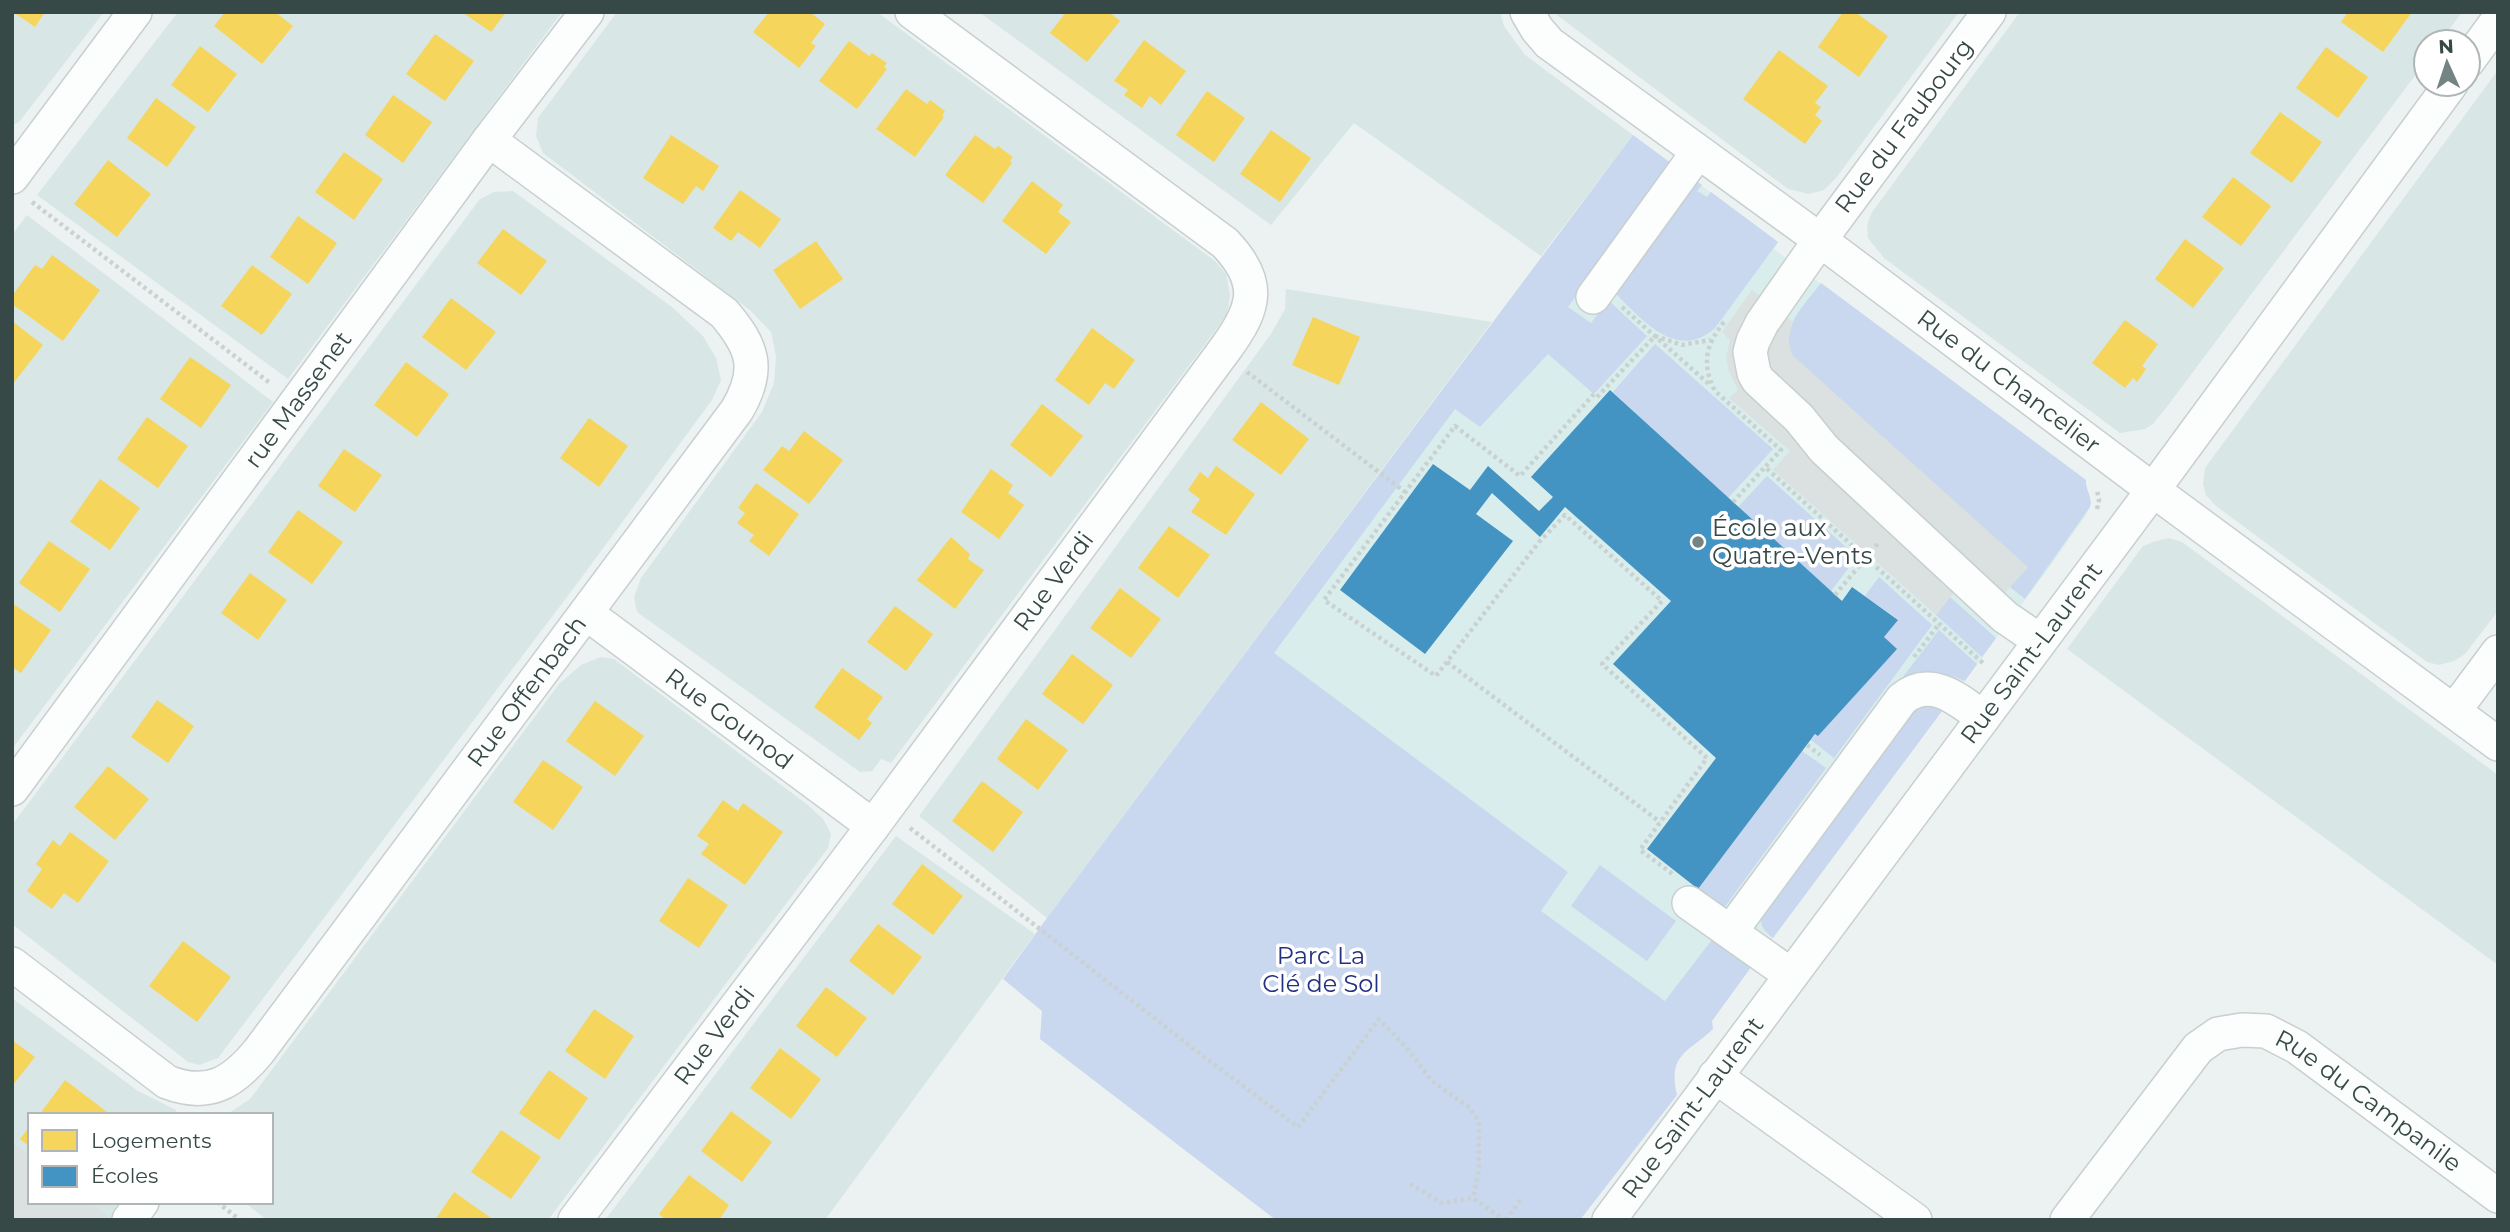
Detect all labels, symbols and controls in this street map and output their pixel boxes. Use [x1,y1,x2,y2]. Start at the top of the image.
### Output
north arrow [2412,28,2482,98]
street label: Rue du Faubourg [1828,33,1979,219]
text: N [2438,35,2454,58]
street label: Rue du Chancelier [1912,303,2106,459]
street label: rue Massenet [238,325,357,473]
place label: École aux Quatre-Vents [1712,513,1872,570]
street label: Rue Verdi [1007,526,1099,637]
marker: École aux Quatre-Vents [1690,534,1706,550]
street label: Rue Saint-Laurent [1954,556,2108,749]
street label: Rue Offenbach [461,610,592,773]
street label: Rue Gounod [660,662,799,776]
park label: Parc La Clé de Sol [1262,941,1380,998]
street label: Rue Verdi [667,980,761,1091]
street label: Rue Saint-Laurent [1615,1011,1769,1204]
street label: Rue du Campanile [2270,1023,2467,1178]
legend [28,1113,273,1204]
text: Logements [91,1128,211,1153]
text: Écoles [91,1163,158,1188]

